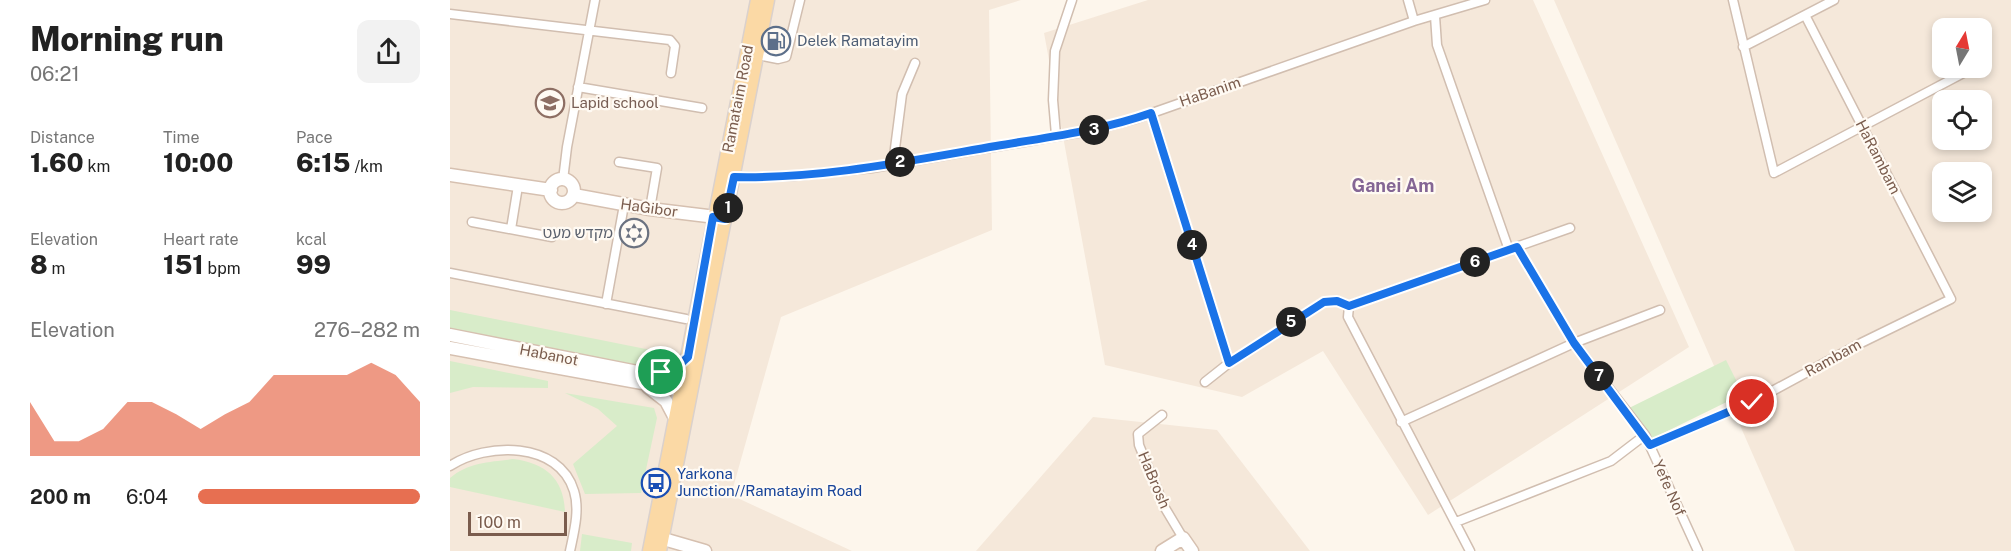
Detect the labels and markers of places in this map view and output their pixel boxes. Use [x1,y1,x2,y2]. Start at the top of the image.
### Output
fuel station icon: Delek Ramatayim [760,25,792,57]
place label: Delek Ramatayim [797,32,919,49]
school or university icon: Lapid school [534,87,566,119]
place label: Lapid school [571,94,659,111]
pin: 3 [1079,115,1109,145]
pin: 2 [885,147,915,177]
pin: 1 [713,193,743,223]
synagogue icon: מקדש מעט [618,217,650,249]
place label: מקדש מעט [543,224,613,241]
pin: 4 [1177,230,1207,260]
pin: 6 [1460,247,1490,277]
pin: 5 [1276,307,1306,337]
pin [635,346,686,397]
pin: 7 [1584,361,1614,391]
pin [1726,376,1777,427]
place label: Yarkona Junction//Ramatayim Road [677,465,862,499]
bus stop icon: Yarkona Junction//Ramatayim Road [640,467,672,499]

